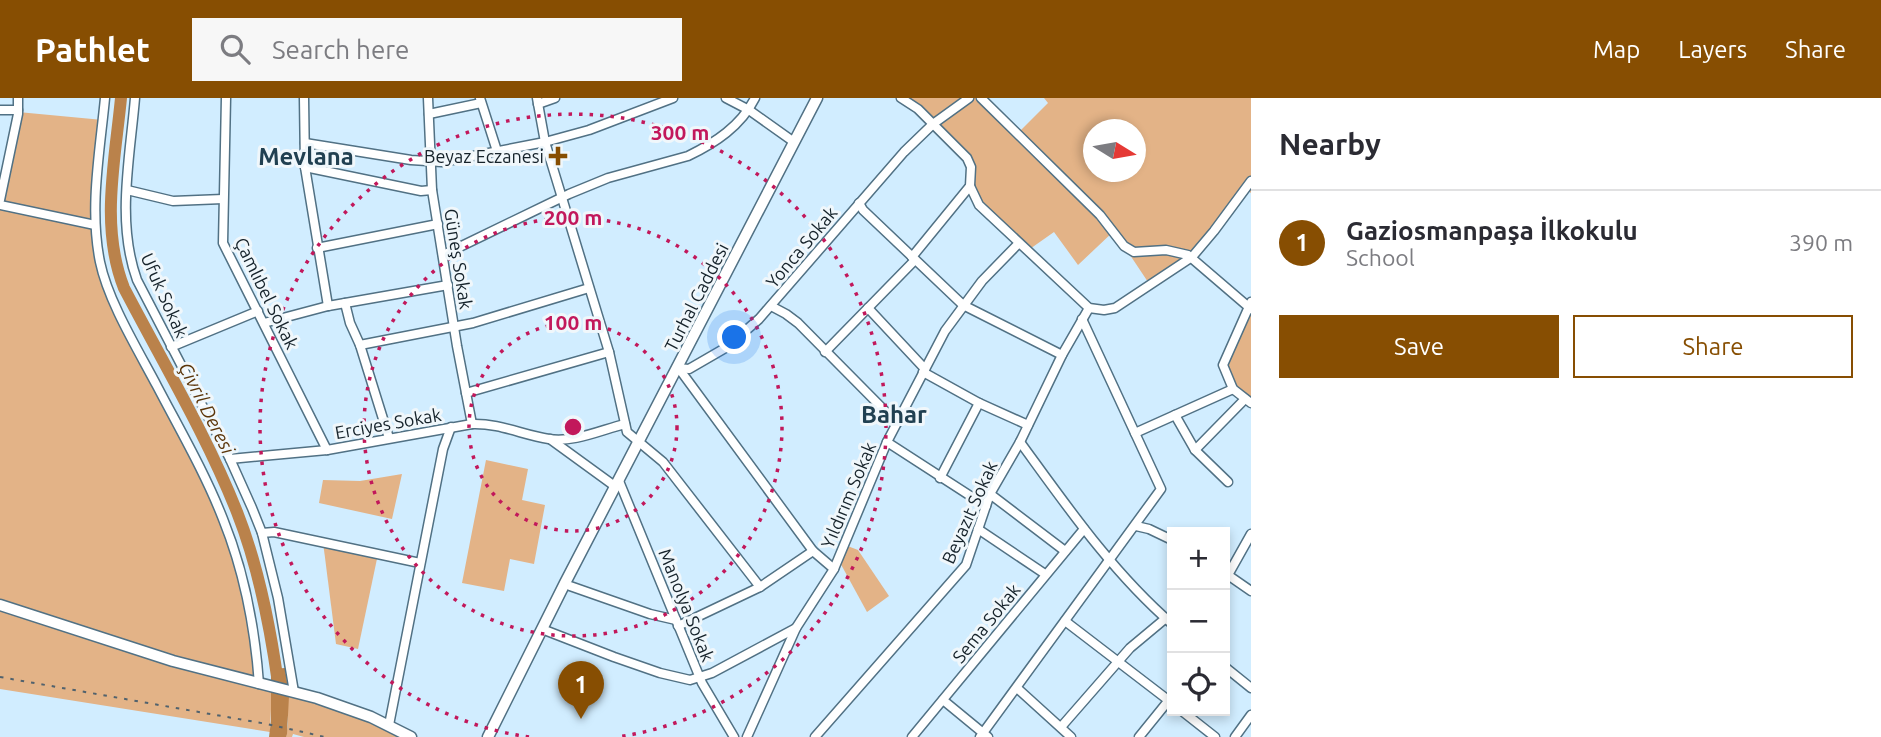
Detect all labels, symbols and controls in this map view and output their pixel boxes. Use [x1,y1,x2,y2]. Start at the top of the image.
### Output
search box [192,18,682,81]
icon: search [216,30,254,68]
text: Pathlet [35,31,150,68]
text: Search here [272,35,409,64]
text: Map [1593,36,1640,63]
text: Layers [1678,36,1747,63]
text: Share [1785,36,1846,63]
north arrow [1083,119,1146,182]
text: 300 m [651,120,709,144]
text: Nearby [1279,127,1381,161]
district label: Mevlana [258,143,354,170]
place label: Beyaz Eczanesi [424,146,544,166]
marker: Beyaz Eczanesi [550,148,566,164]
street label: Yonca Sokak [761,202,841,292]
text: 200 m [544,205,602,229]
street label: Güneş Sokak [441,207,477,311]
text: Gaziosmanpaşa İlkokulu [1346,216,1638,245]
text: 1 [1296,230,1308,255]
text: 390 m [1789,230,1853,255]
street label: Çamlıbel Sokak [231,234,303,352]
street label: Turhal Caddesi [660,240,732,354]
text: School [1346,245,1415,270]
street label: Ufuk Sokak [138,250,192,340]
text: 100 m [544,310,602,334]
button: Save [1279,315,1559,378]
button: Share [1573,315,1853,378]
your location [717,320,751,354]
water label: Çivril Deresi [175,359,240,459]
district label: Bahar [861,401,927,428]
street label: Erciyes Sokak [333,404,443,442]
centre of rings [561,415,585,439]
street label: Yıldırım Sokak [817,439,879,551]
street label: Beyazıt Sokak [937,457,1001,567]
map controls [1167,527,1230,716]
button: + [1167,527,1230,590]
street label: Manolya Sokak [655,546,719,664]
street label: Sema Sokak [948,580,1024,666]
button: − [1167,590,1230,653]
button: locate [1167,653,1230,716]
pin: 1 [558,661,604,719]

